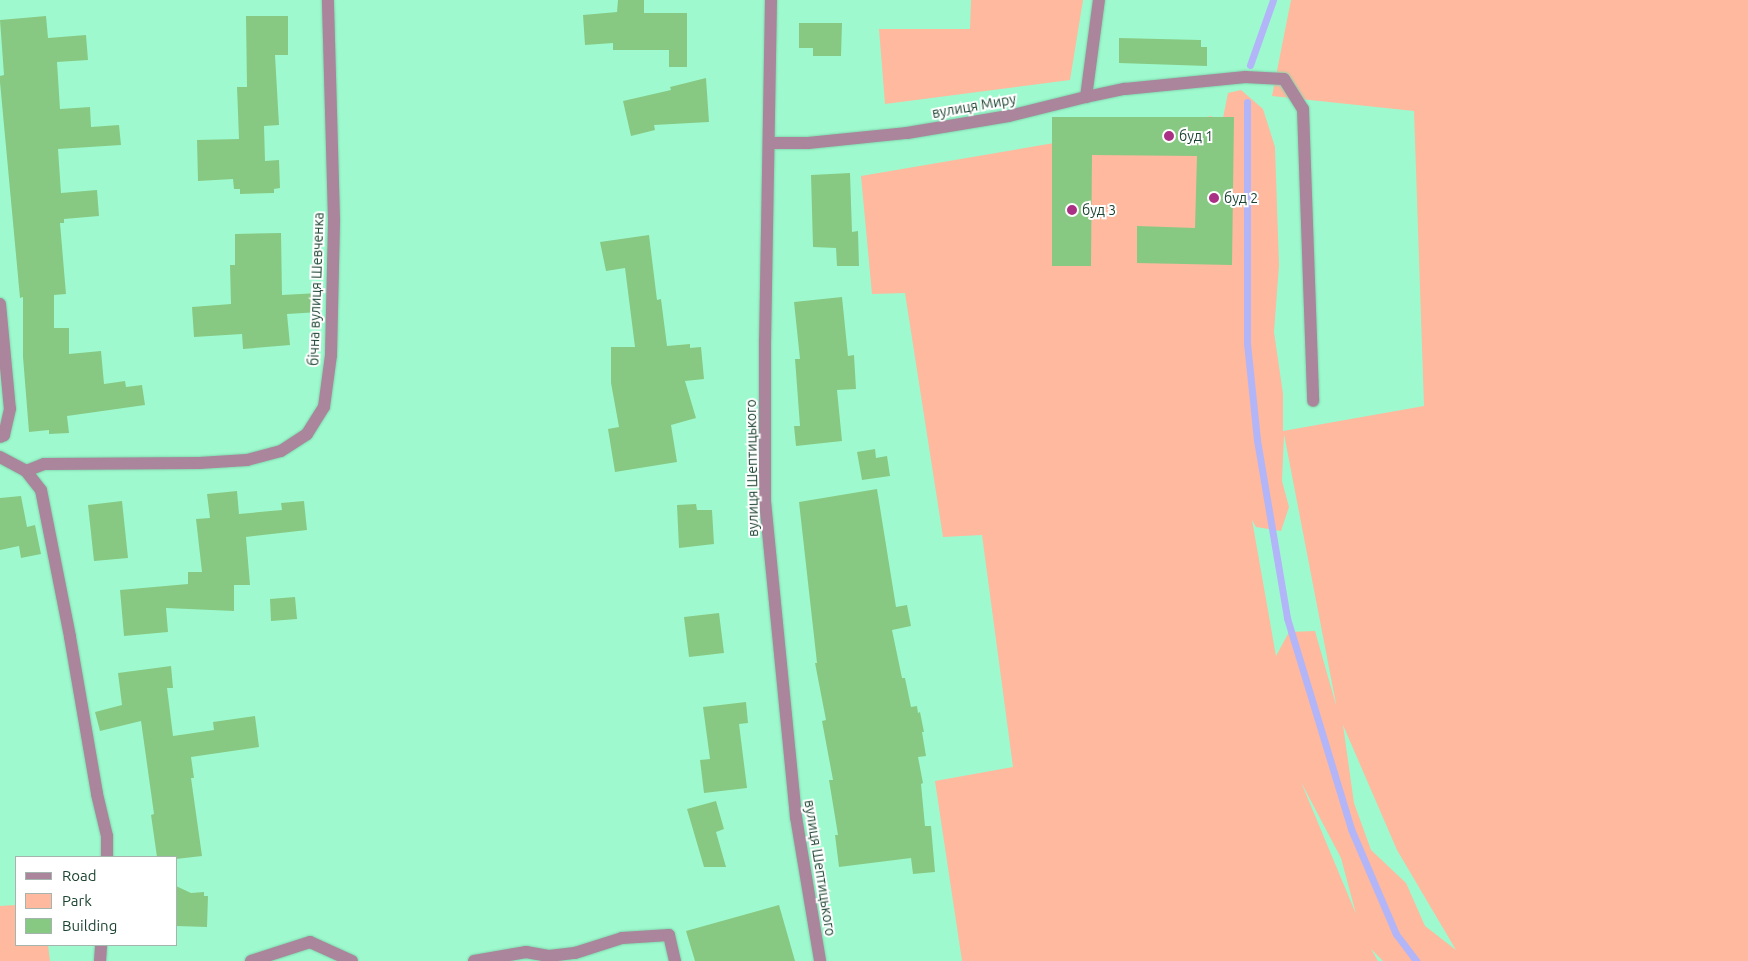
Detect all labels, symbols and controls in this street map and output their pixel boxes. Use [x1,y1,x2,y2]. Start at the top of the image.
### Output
street label: вулиця Миру [931,90,1017,122]
place label: буд 1 [1179,128,1213,144]
marker: буд 1 [1163,130,1175,142]
place label: буд 2 [1224,190,1258,206]
marker: буд 2 [1208,192,1220,204]
place label: буд 3 [1082,202,1116,218]
marker: буд 3 [1066,204,1078,216]
street label: бічна вулиця Шевченка [305,212,327,366]
street label: вулиця Шептицького [742,399,762,537]
street label: вулиця Шептицького [801,799,839,937]
legend [15,856,178,946]
text: Road [62,867,97,884]
text: Park [62,892,92,909]
text: Building [62,917,117,934]

